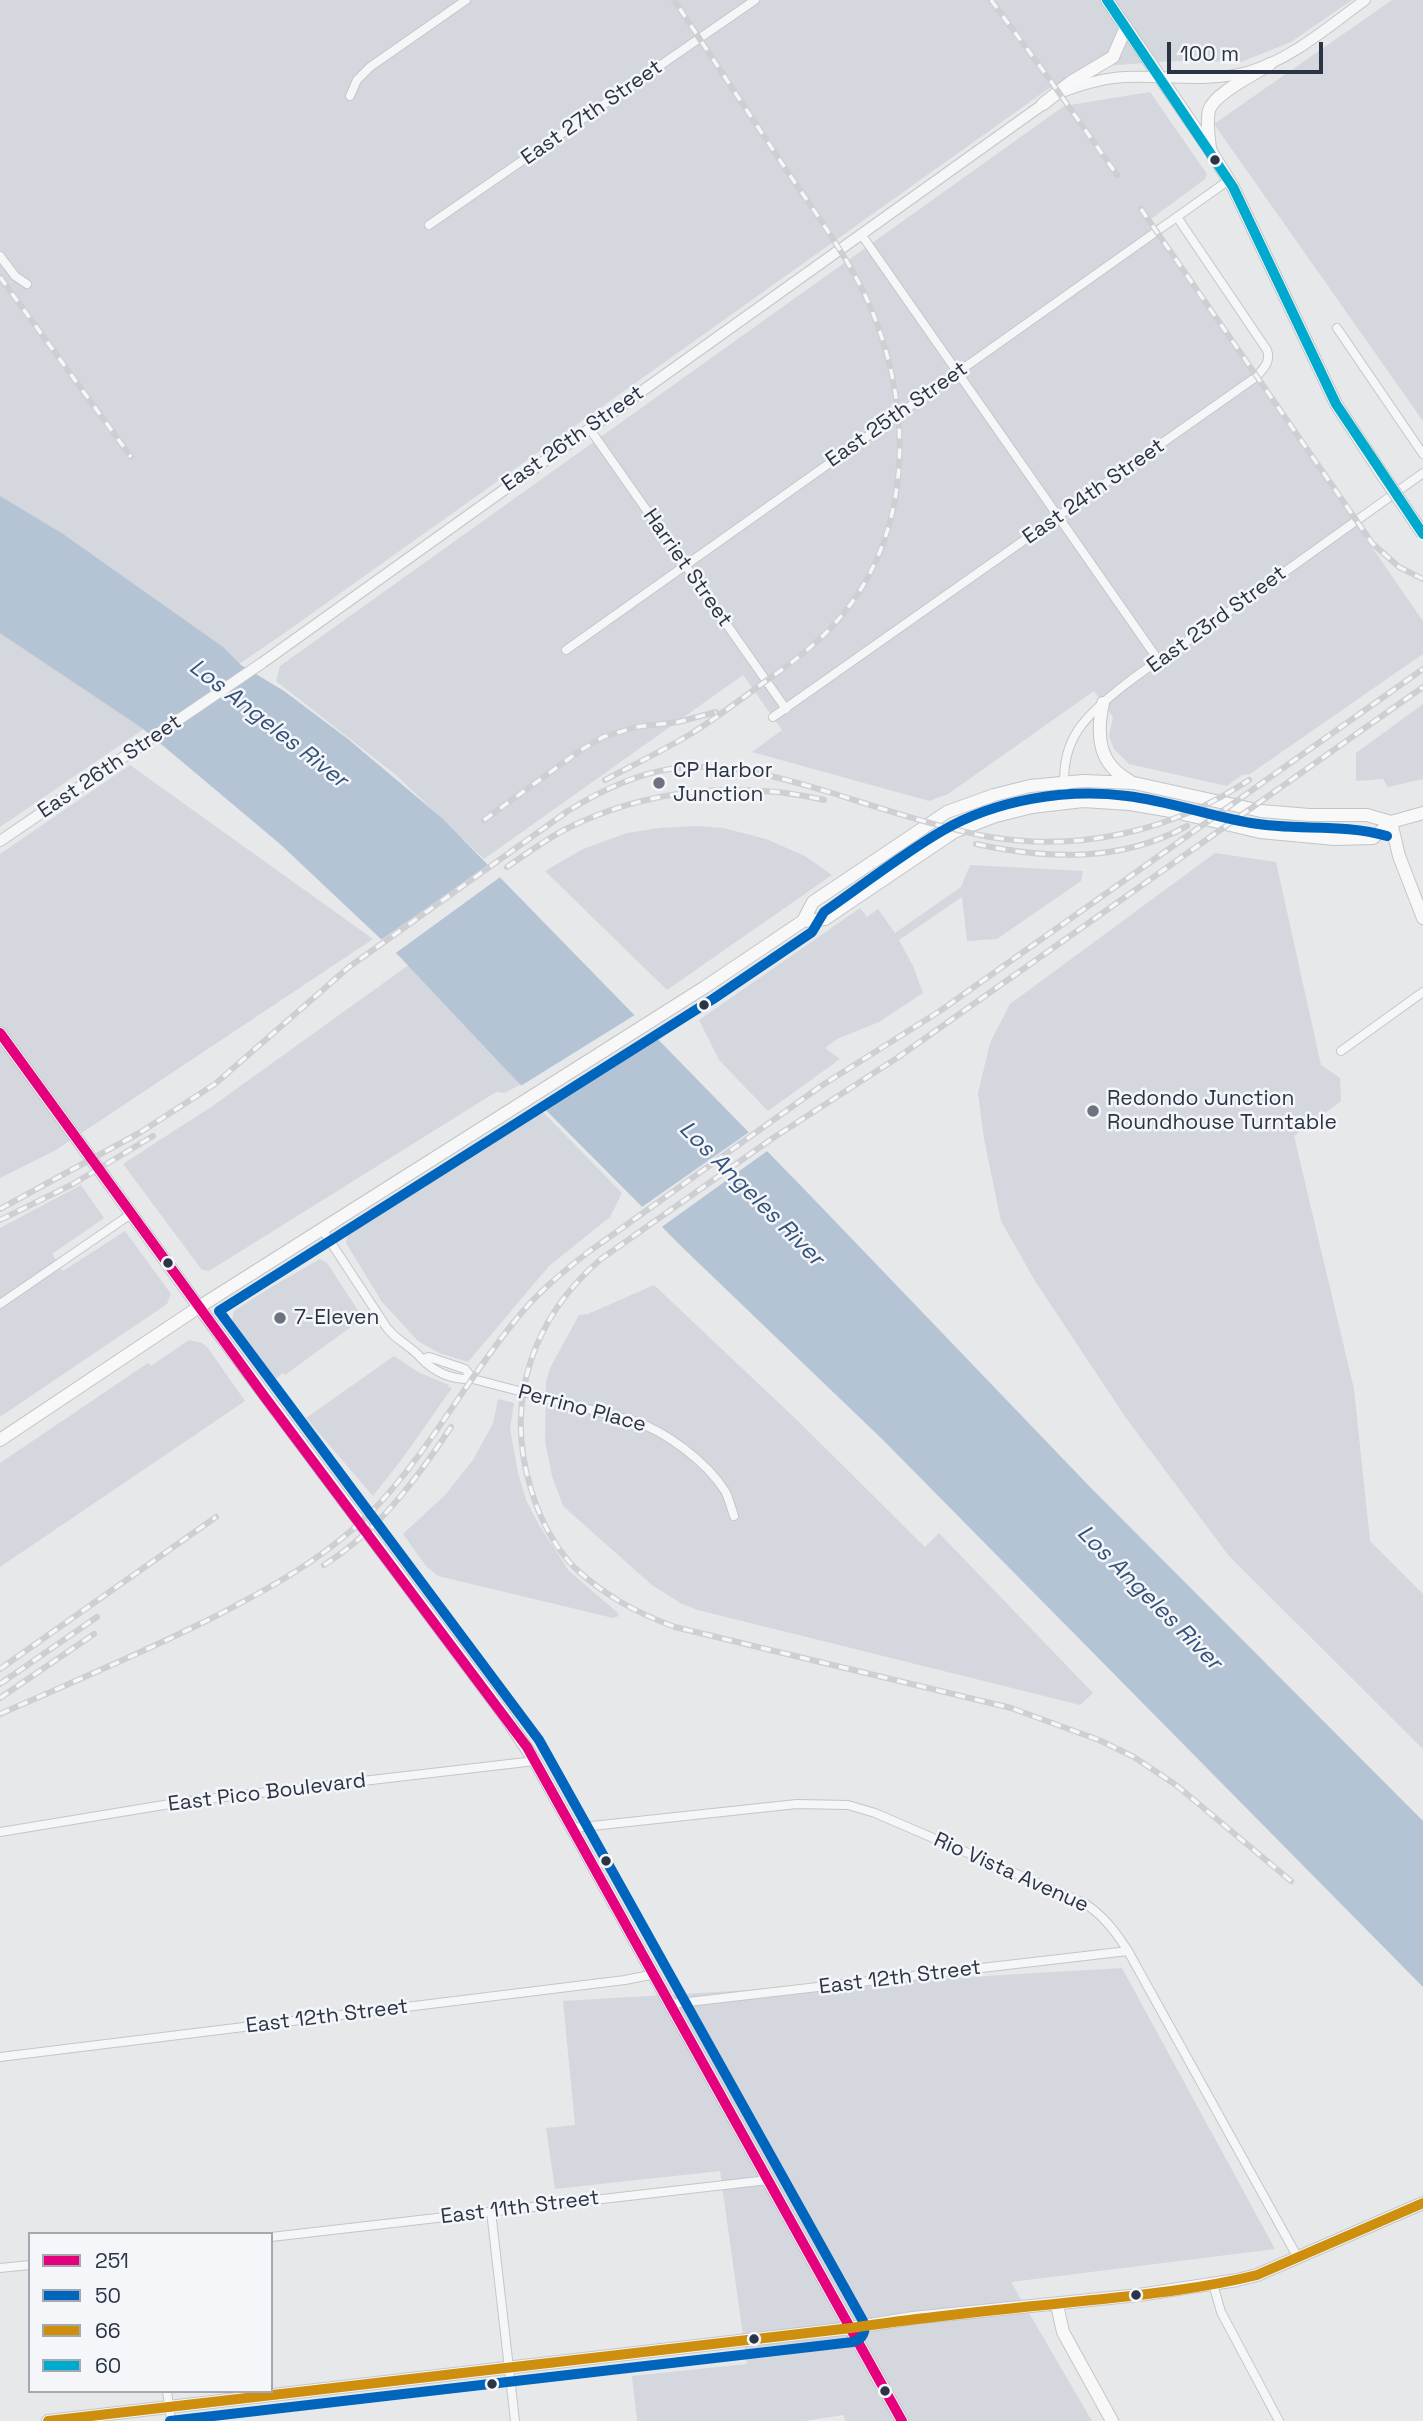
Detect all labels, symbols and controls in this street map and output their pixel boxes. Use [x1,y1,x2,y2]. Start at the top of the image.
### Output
scale bar [1171,28,1327,72]
text: 100 m [1180,40,1239,67]
street label: East 27th Street [517,55,667,171]
unlabelled marker [1208,153,1222,167]
street label: East 25th Street [821,357,973,473]
street label: East 26th Street [497,381,649,497]
street label: East 24th Street [1018,434,1170,550]
street label: Harriet Street [637,504,737,632]
street label: East 23rd Street [1143,561,1291,679]
water label: Los Angeles River [183,654,353,794]
street label: East 26th Street [34,710,186,824]
place label: CP Harbor Junction [673,758,773,808]
marker: CP Harbor Junction [651,775,667,791]
unlabelled marker [697,998,711,1012]
place label: Redondo Junction Roundhouse Turntable [1107,1086,1337,1136]
marker: Redondo Junction Roundhouse Turntable [1085,1103,1101,1119]
water label: Los Angeles River [673,1116,829,1272]
unlabelled marker [161,1256,175,1270]
place label: 7-Eleven [294,1305,379,1331]
marker: 7-Eleven [272,1310,288,1326]
street label: Perrino Place [515,1380,649,1438]
water label: Los Angeles River [1071,1520,1227,1676]
street label: East Pico Boulevard [167,1768,367,1818]
street label: Rio Vista Avenue [930,1828,1092,1918]
unlabelled marker [599,1854,613,1868]
street label: East 12th Street [817,1956,983,2000]
street label: East 12th Street [244,1995,410,2039]
street label: East 11th Street [439,2186,601,2230]
legend [28,2232,273,2393]
text: 251 [95,2247,129,2274]
text: 50 [95,2282,121,2309]
unlabelled marker [1129,2288,1143,2302]
text: 66 [95,2317,121,2344]
unlabelled marker [747,2332,761,2346]
text: 60 [95,2352,121,2379]
unlabelled marker [485,2377,499,2391]
unlabelled marker [878,2384,892,2398]

